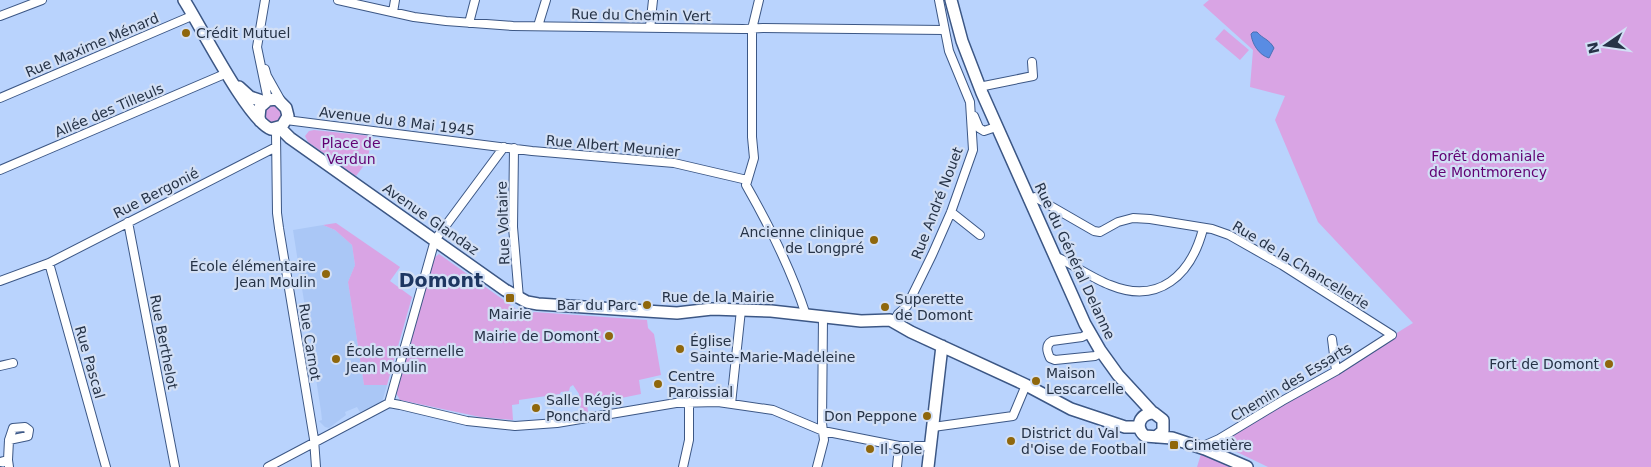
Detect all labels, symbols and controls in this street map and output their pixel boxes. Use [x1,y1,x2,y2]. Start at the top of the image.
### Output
street label: Rue du Chemin Vert [571,6,711,24]
street label: Rue Maxime Ménard [23,10,161,80]
north arrow [1581,20,1631,70]
place label: Crédit Mutuel [196,25,290,41]
marker: Crédit Mutuel [180,27,192,39]
text: N [1584,40,1602,55]
street label: Allée des Tilleuls [52,80,166,140]
street label: Avenue du 8 Mai 1945 [318,104,476,138]
street label: Rue Albert Meunier [545,132,681,160]
park label: Place de Verdun [321,135,381,167]
street label: Rue André Nouet [908,144,966,261]
park label: Forêt domaniale de Montmorency [1429,148,1547,180]
street label: Rue Bergonié [111,165,201,221]
street label: Avenue Glandaz [380,180,482,258]
street label: Rue du Général Delanne [1032,180,1118,342]
street label: Rue Voltaire [494,181,512,265]
street label: Rue de la Chancellerie [1230,218,1372,312]
place label: Ancienne clinique de Longpré [740,224,864,256]
marker: Ancienne clinique de Longpré [868,234,880,246]
place label: École élémentaire Jean Moulin [190,258,316,290]
marker: École élémentaire Jean Moulin [320,268,332,280]
district label: Domont [399,269,483,291]
street label: Rue de la Mairie [662,289,774,305]
place label: Superette de Domont [895,291,973,323]
marker: Mairie [504,292,516,304]
street label: Rue Berthelot [147,293,181,391]
place label: Bar du Parc [557,297,637,313]
marker: Bar du Parc [641,299,653,311]
marker: Superette de Domont [879,301,891,313]
street label: Rue Carnot [296,302,324,382]
place label: Mairie [489,306,531,322]
street label: Rue Pascal [72,324,108,400]
place label: Mairie de Domont [474,328,600,344]
marker: Mairie de Domont [603,330,615,342]
place label: Église Sainte-Marie-Madeleine [690,333,855,365]
street label: Chemin des Essarts [1228,340,1354,424]
place label: École maternelle Jean Moulin [345,343,464,375]
marker: Église Sainte-Marie-Madeleine [674,343,686,355]
marker: École maternelle Jean Moulin [330,353,342,365]
place label: Fort de Domont [1489,356,1599,372]
marker: Fort de Domont [1603,358,1615,370]
place label: Maison Lescarcelle [1046,365,1124,397]
place label: Centre Paroissial [668,368,733,400]
marker: Maison Lescarcelle [1030,375,1042,387]
marker: Centre Paroissial [652,378,664,390]
place label: Salle Régis Ponchard [546,392,622,424]
marker: Salle Régis Ponchard [530,402,542,414]
place label: Don Peppone [824,408,917,424]
marker: Don Peppone [921,410,933,422]
place label: District du Val d'Oise de Football [1021,425,1146,457]
marker: District du Val d'Oise de Football [1005,435,1017,447]
place label: Cimetière [1184,437,1252,453]
marker: Cimetière [1168,439,1180,451]
place label: Il Sole [880,441,922,457]
marker: Il Sole [864,443,876,455]

